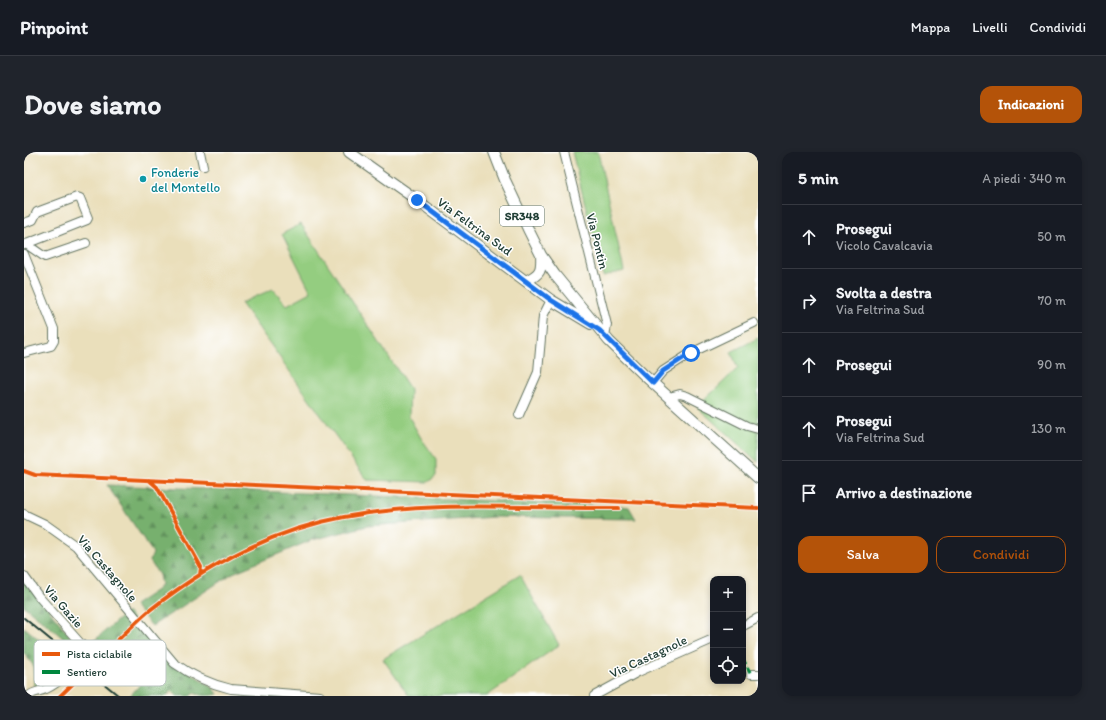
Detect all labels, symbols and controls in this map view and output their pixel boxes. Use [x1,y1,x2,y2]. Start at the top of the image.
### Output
text: Pinpoint [20,16,88,39]
text: Mappa [911,19,950,36]
text: Livelli [972,19,1007,36]
text: Condividi [1029,19,1086,36]
button: Indicazioni [980,86,1082,123]
text: Dove siamo [24,87,161,121]
place label: Fonderie del Montello [151,165,221,195]
text: 5 min [798,168,838,188]
text: A piedi · 340 m [982,171,1066,186]
marker: Fonderie del Montello [138,174,148,184]
route end [408,191,426,209]
street label: Via Feltrina Sud [434,194,515,259]
road number: SR348 [500,206,544,226]
street label: Via Pontin [583,212,612,271]
text: Prosegui [836,220,892,238]
icon: ahead [798,226,820,248]
text: 50 m [1037,229,1066,244]
text: Vicolo Cavalcavia [836,238,933,253]
text: Svolta a destra [836,284,932,302]
icon: right [798,290,820,312]
text: 70 m [1038,293,1066,308]
text: Via Feltrina Sud [836,302,925,317]
route start [682,344,700,362]
icon: ahead [798,354,820,376]
text: Prosegui [836,356,892,374]
text: 90 m [1037,357,1066,372]
text: Prosegui [836,412,892,430]
icon: ahead [798,418,820,440]
text: 130 m [1031,421,1066,436]
text: Via Feltrina Sud [836,430,925,445]
icon: arrive [798,482,820,504]
text: Arrivo a destinazione [836,484,972,502]
street label: Via Castagnole [75,532,141,605]
button: Salva [798,536,928,573]
button: Condividi [936,536,1066,573]
map controls [710,576,746,684]
button: + [710,576,746,612]
street label: Via Gazie [41,582,86,631]
button: − [710,612,746,648]
street label: Via Castagnole [607,632,689,681]
legend [34,640,166,686]
text: Pista ciclabile [67,648,132,661]
button: locate [710,648,746,684]
text: Sentiero [67,666,107,679]

